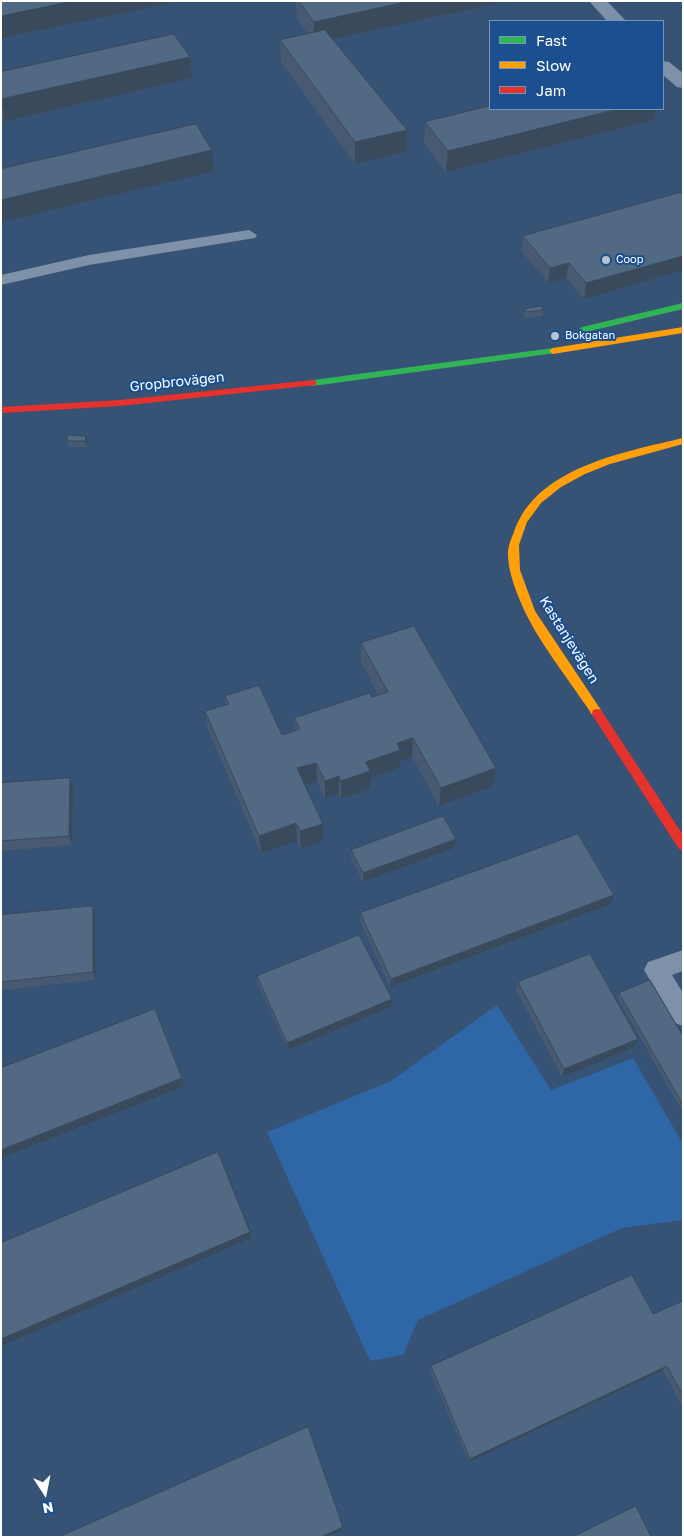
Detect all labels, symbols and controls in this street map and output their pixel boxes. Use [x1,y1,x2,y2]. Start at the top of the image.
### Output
legend [489,20,664,110]
text: Fast [536,31,567,49]
text: Slow [536,56,571,74]
text: Jam [536,81,566,99]
place label: Coop [616,253,643,267]
marker: Coop [600,254,612,266]
place label: Bokgatan [565,329,615,343]
marker: Bokgatan [549,330,561,342]
street label: Gropbrovägen [129,369,225,395]
street label: Kastanjevägen [536,593,602,687]
north arrow [20,1468,70,1518]
text: N [41,1499,55,1518]

